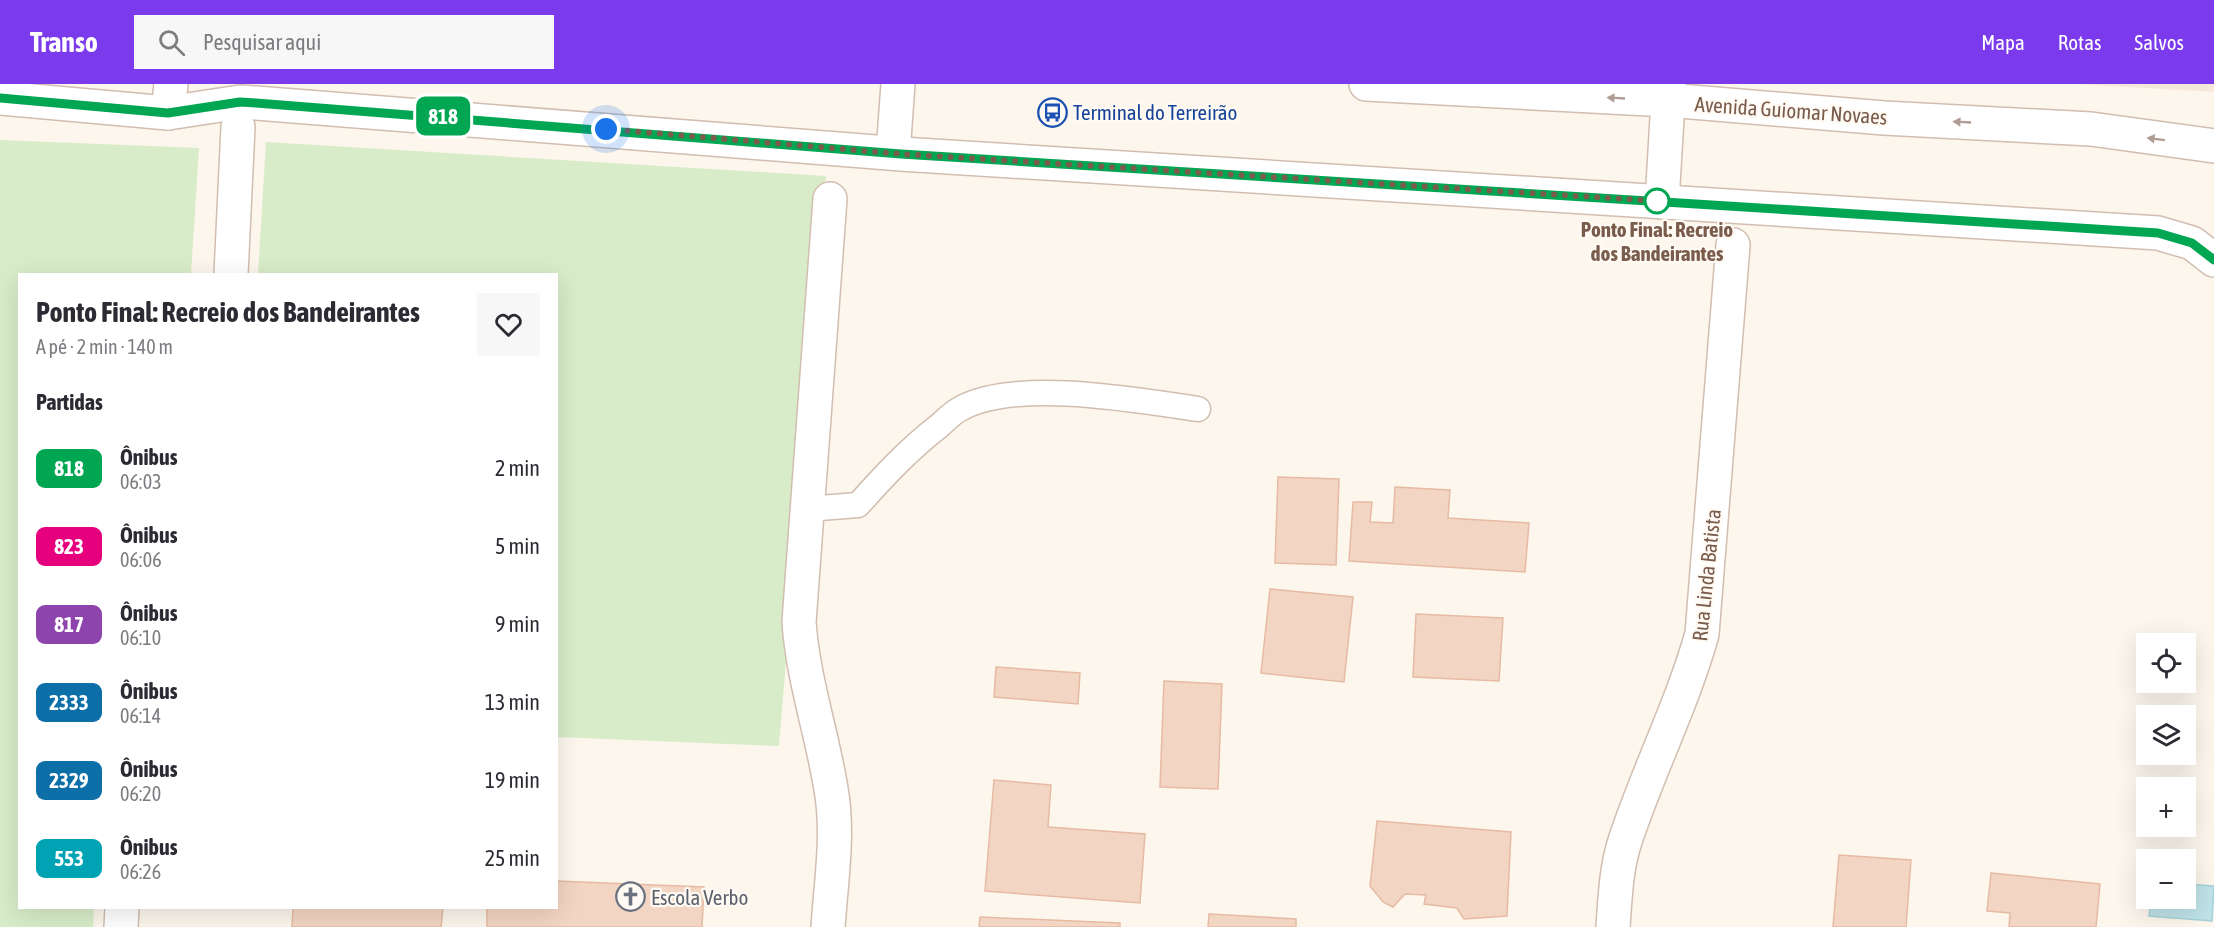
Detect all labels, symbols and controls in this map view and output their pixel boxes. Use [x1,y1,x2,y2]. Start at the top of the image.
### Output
search box [134,15,554,69]
text: Transo [30,26,98,58]
icon: search [155,26,188,59]
text: Pesquisar aqui [203,29,321,55]
text: Mapa [1981,30,2025,54]
text: Rotas [2058,30,2101,54]
text: Salvos [2134,30,2184,54]
street label: Avenida Guiomar Novaes [1694,91,1888,129]
one-way arrow [1607,93,1626,102]
line badge: 818 [408,96,478,135]
bus stop icon: Terminal do Terreirão [1036,96,1068,128]
place label: Terminal do Terreirão [1073,100,1237,124]
text: 818 [428,104,458,128]
your location [591,114,621,144]
one-way arrow [1952,117,1971,126]
one-way arrow [2146,134,2165,143]
marker: Ponto Final: Recreio dos Bandeirantes [1644,188,1670,214]
place label: Ponto Final: Recreio dos Bandeirantes [1581,217,1733,265]
button: heart [477,293,540,356]
text: Ponto Final: Recreio dos Bandeirantes [36,296,420,328]
text: A pé · 2 min · 140 m [36,335,173,358]
text: Partidas [36,389,103,415]
text: Ônibus [120,444,177,470]
text: 2 min [495,455,540,481]
text: 818 [54,456,84,480]
text: 06:03 [120,470,162,493]
street label: Rua Linda Batista [1687,508,1725,642]
text: Ônibus [120,522,177,548]
text: 5 min [495,533,540,559]
text: 823 [54,534,84,558]
text: 06:06 [120,548,162,571]
text: Ônibus [120,600,177,626]
text: 9 min [495,611,540,637]
text: 817 [54,612,84,636]
text: 06:10 [120,626,161,649]
map controls [2136,633,2196,909]
button: locate [2136,633,2196,693]
text: Ônibus [120,678,177,704]
text: 13 min [485,689,540,715]
text: 2333 [49,690,89,714]
text: 06:14 [120,704,161,727]
button: layers [2136,705,2196,765]
text: Ônibus [120,756,177,782]
text: 19 min [485,767,540,793]
text: 2329 [49,768,89,792]
button: + [2136,777,2196,837]
text: 06:20 [120,782,161,805]
text: Ônibus [120,834,177,860]
text: 25 min [485,845,540,871]
text: 553 [54,846,84,870]
button: − [2136,849,2196,909]
text: 06:26 [120,860,161,883]
church icon: Escola Verbo [614,881,646,913]
place label: Escola Verbo [651,885,748,909]

